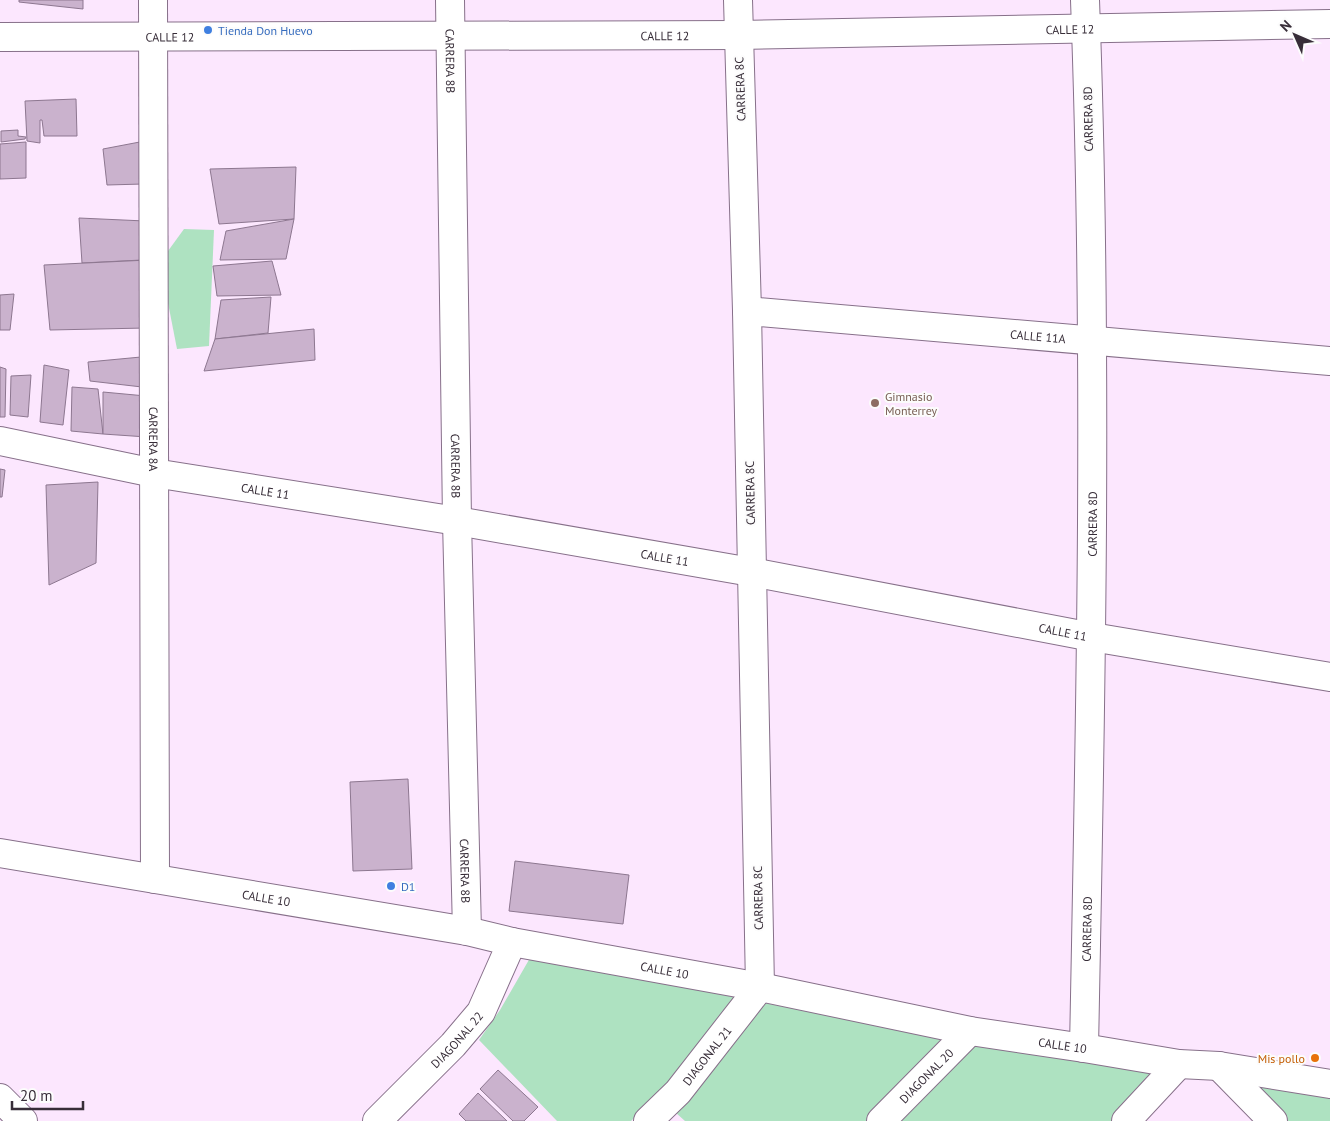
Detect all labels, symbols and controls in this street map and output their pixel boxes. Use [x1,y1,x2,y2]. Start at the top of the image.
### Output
north arrow [1270,10,1320,60]
text: N [1276,16,1295,35]
street label: CALLE 12 [1045,21,1094,37]
place label: Tienda Don Huevo [218,23,313,38]
marker: Tienda Don Huevo [202,24,214,36]
street label: CALLE 12 [641,28,689,43]
street label: CALLE 12 [146,29,194,44]
street label: CARRERA 8B [443,29,459,93]
street label: CARRERA 8C [731,57,749,121]
street label: CARRERA 8D [1080,86,1096,152]
street label: CALLE 11A [1010,326,1066,346]
place label: Gimnasio Monterrey [885,389,938,418]
marker: Gimnasio Monterrey [869,397,881,409]
street label: CARRERA 8A [146,407,162,471]
street label: CARRERA 8B [448,434,464,498]
street label: CARRERA 8C [742,461,758,525]
street label: CALLE 11 [240,479,291,502]
street label: CARRERA 8D [1084,491,1100,557]
street label: CALLE 11 [640,545,690,569]
street label: CALLE 11 [1038,620,1088,643]
street label: CARRERA 8B [457,838,474,903]
street label: CARRERA 8C [750,866,766,930]
place label: D1 [401,879,415,894]
marker: D1 [385,880,397,892]
street label: CALLE 10 [241,886,292,909]
street label: CARRERA 8D [1078,896,1094,962]
street label: CALLE 10 [639,958,690,982]
street label: DIAGONAL 22 [427,1008,486,1071]
street label: DIAGONAL 21 [679,1023,734,1088]
street label: CALLE 10 [1037,1034,1088,1056]
street label: DIAGONAL 20 [896,1045,957,1106]
place label: Mis pollo [1258,1051,1305,1066]
marker: Mis pollo [1309,1052,1321,1064]
scale bar [12,1078,84,1110]
text: 20 m [20,1086,53,1105]

